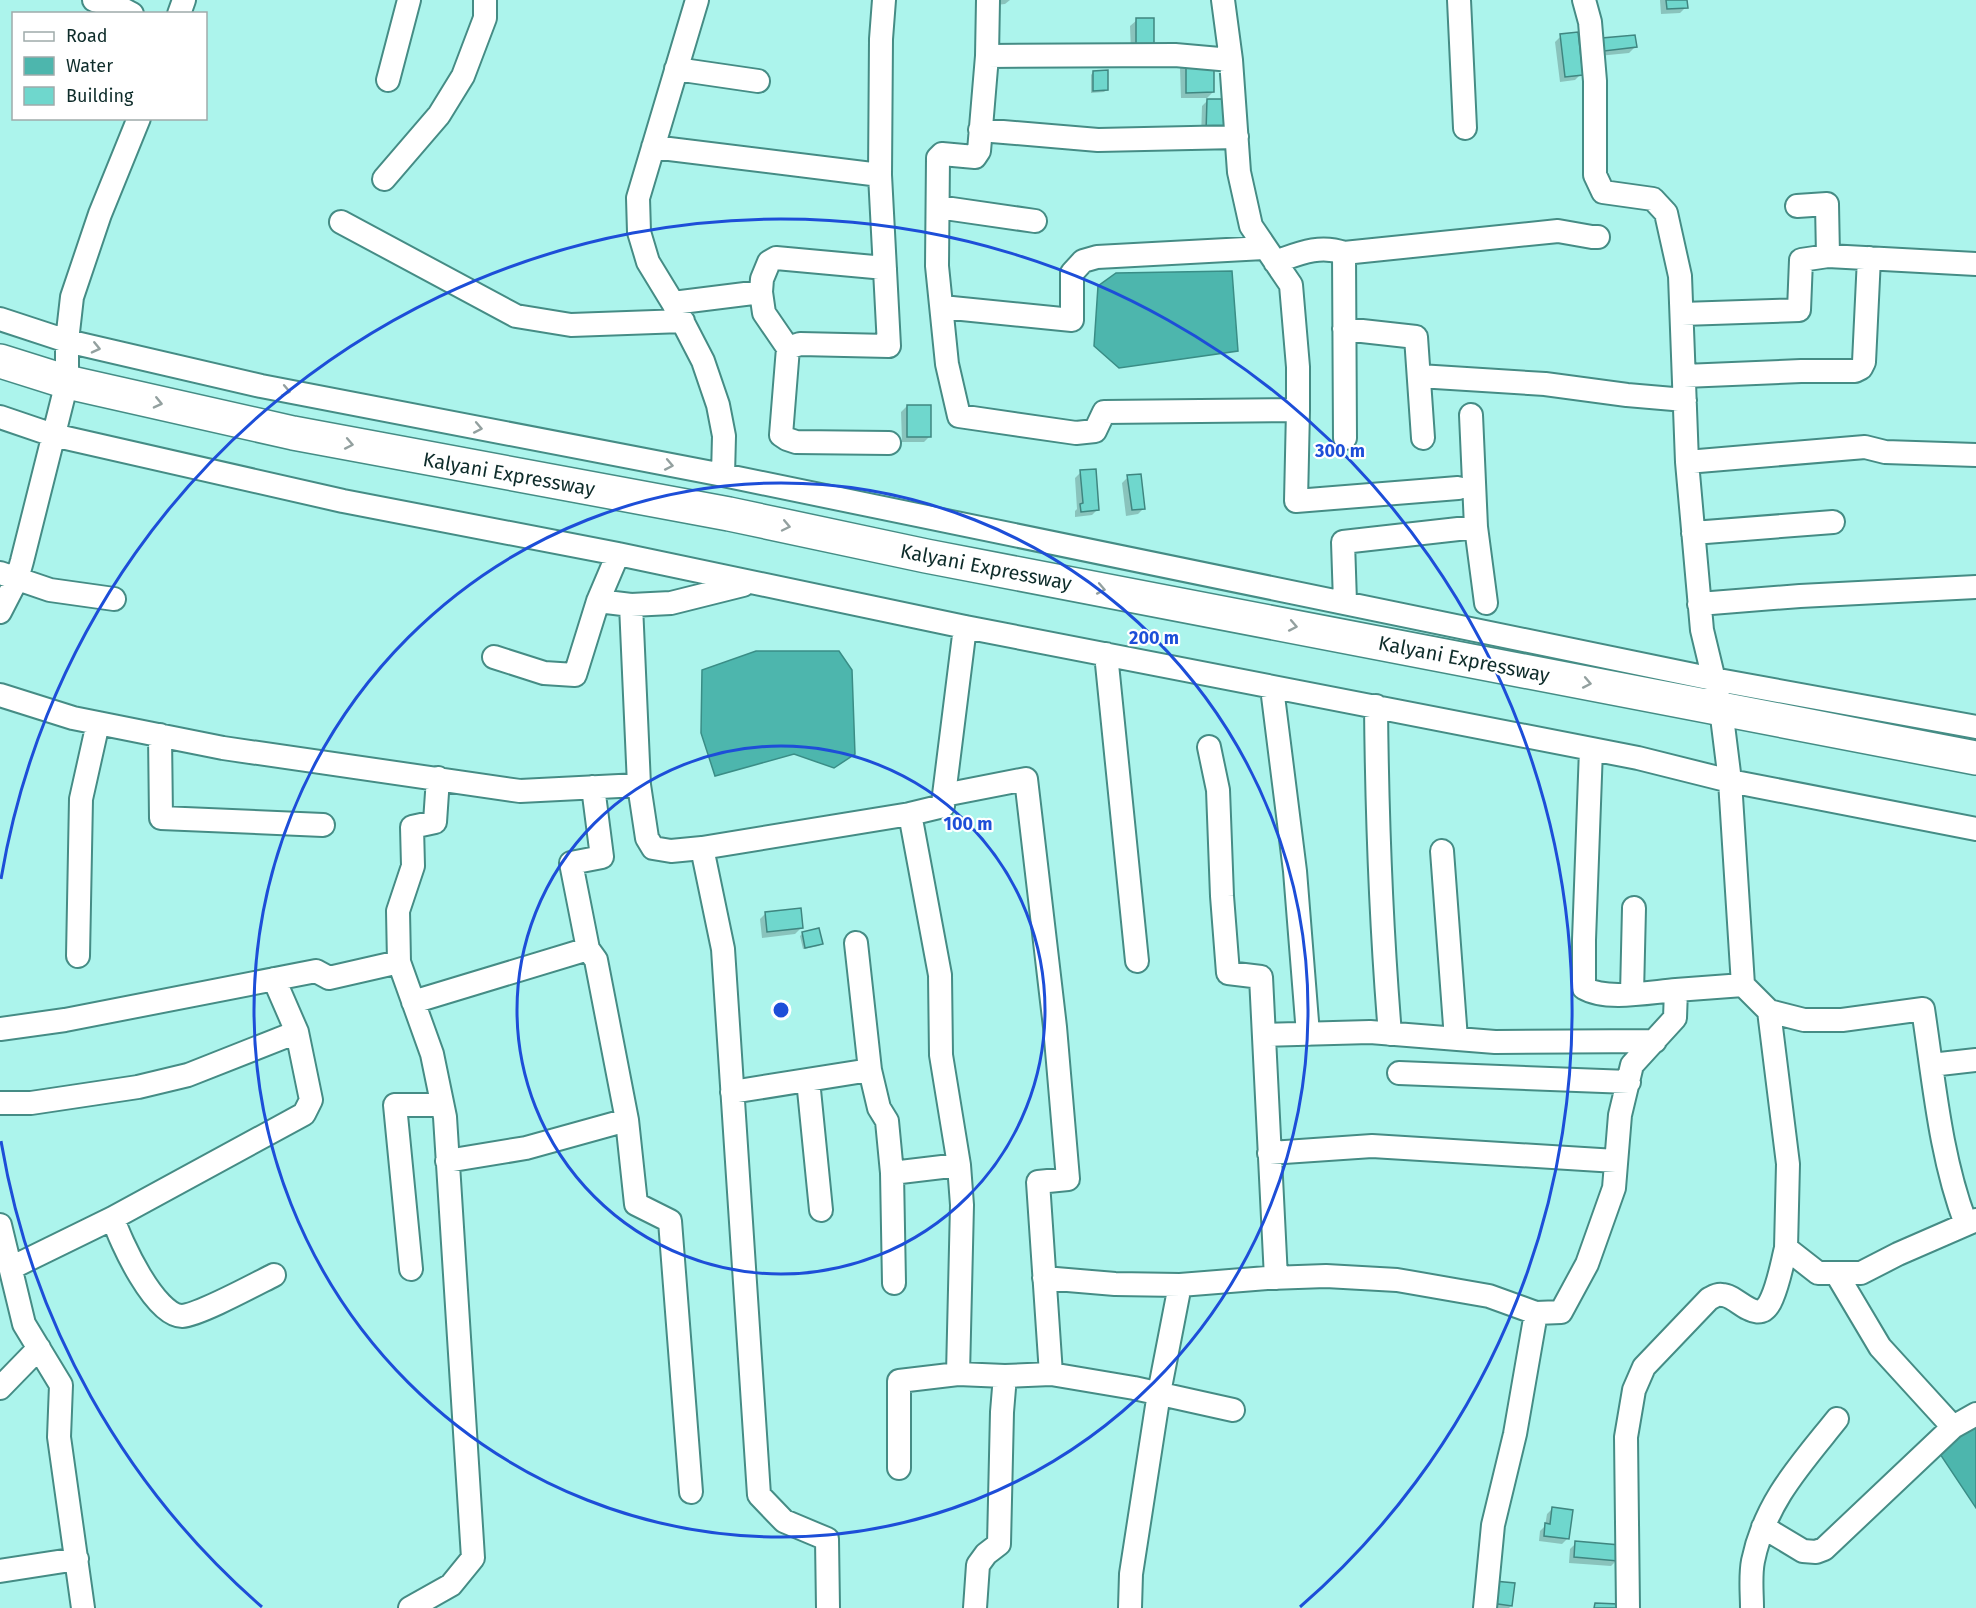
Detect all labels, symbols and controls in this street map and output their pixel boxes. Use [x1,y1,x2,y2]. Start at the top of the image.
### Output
legend [12,12,207,120]
text: Road [66,25,108,47]
text: Water [66,55,113,77]
text: Building [66,85,134,107]
one-way arrow [91,341,101,354]
one-way arrow [281,384,291,397]
one-way arrow [153,395,163,408]
one-way arrow [473,421,483,434]
one-way arrow [343,437,353,450]
text: 300 m [1314,440,1365,462]
street label: Kalyani Expressway [421,447,597,501]
one-way arrow [664,458,674,471]
one-way arrow [781,519,791,532]
street label: Kalyani Expressway [898,539,1074,595]
one-way arrow [1096,582,1106,595]
one-way arrow [1287,619,1297,632]
text: 200 m [1129,627,1179,649]
street label: Kalyani Expressway [1376,631,1552,687]
one-way arrow [1582,676,1592,689]
text: 100 m [944,813,992,835]
centre of rings [771,1000,791,1020]

